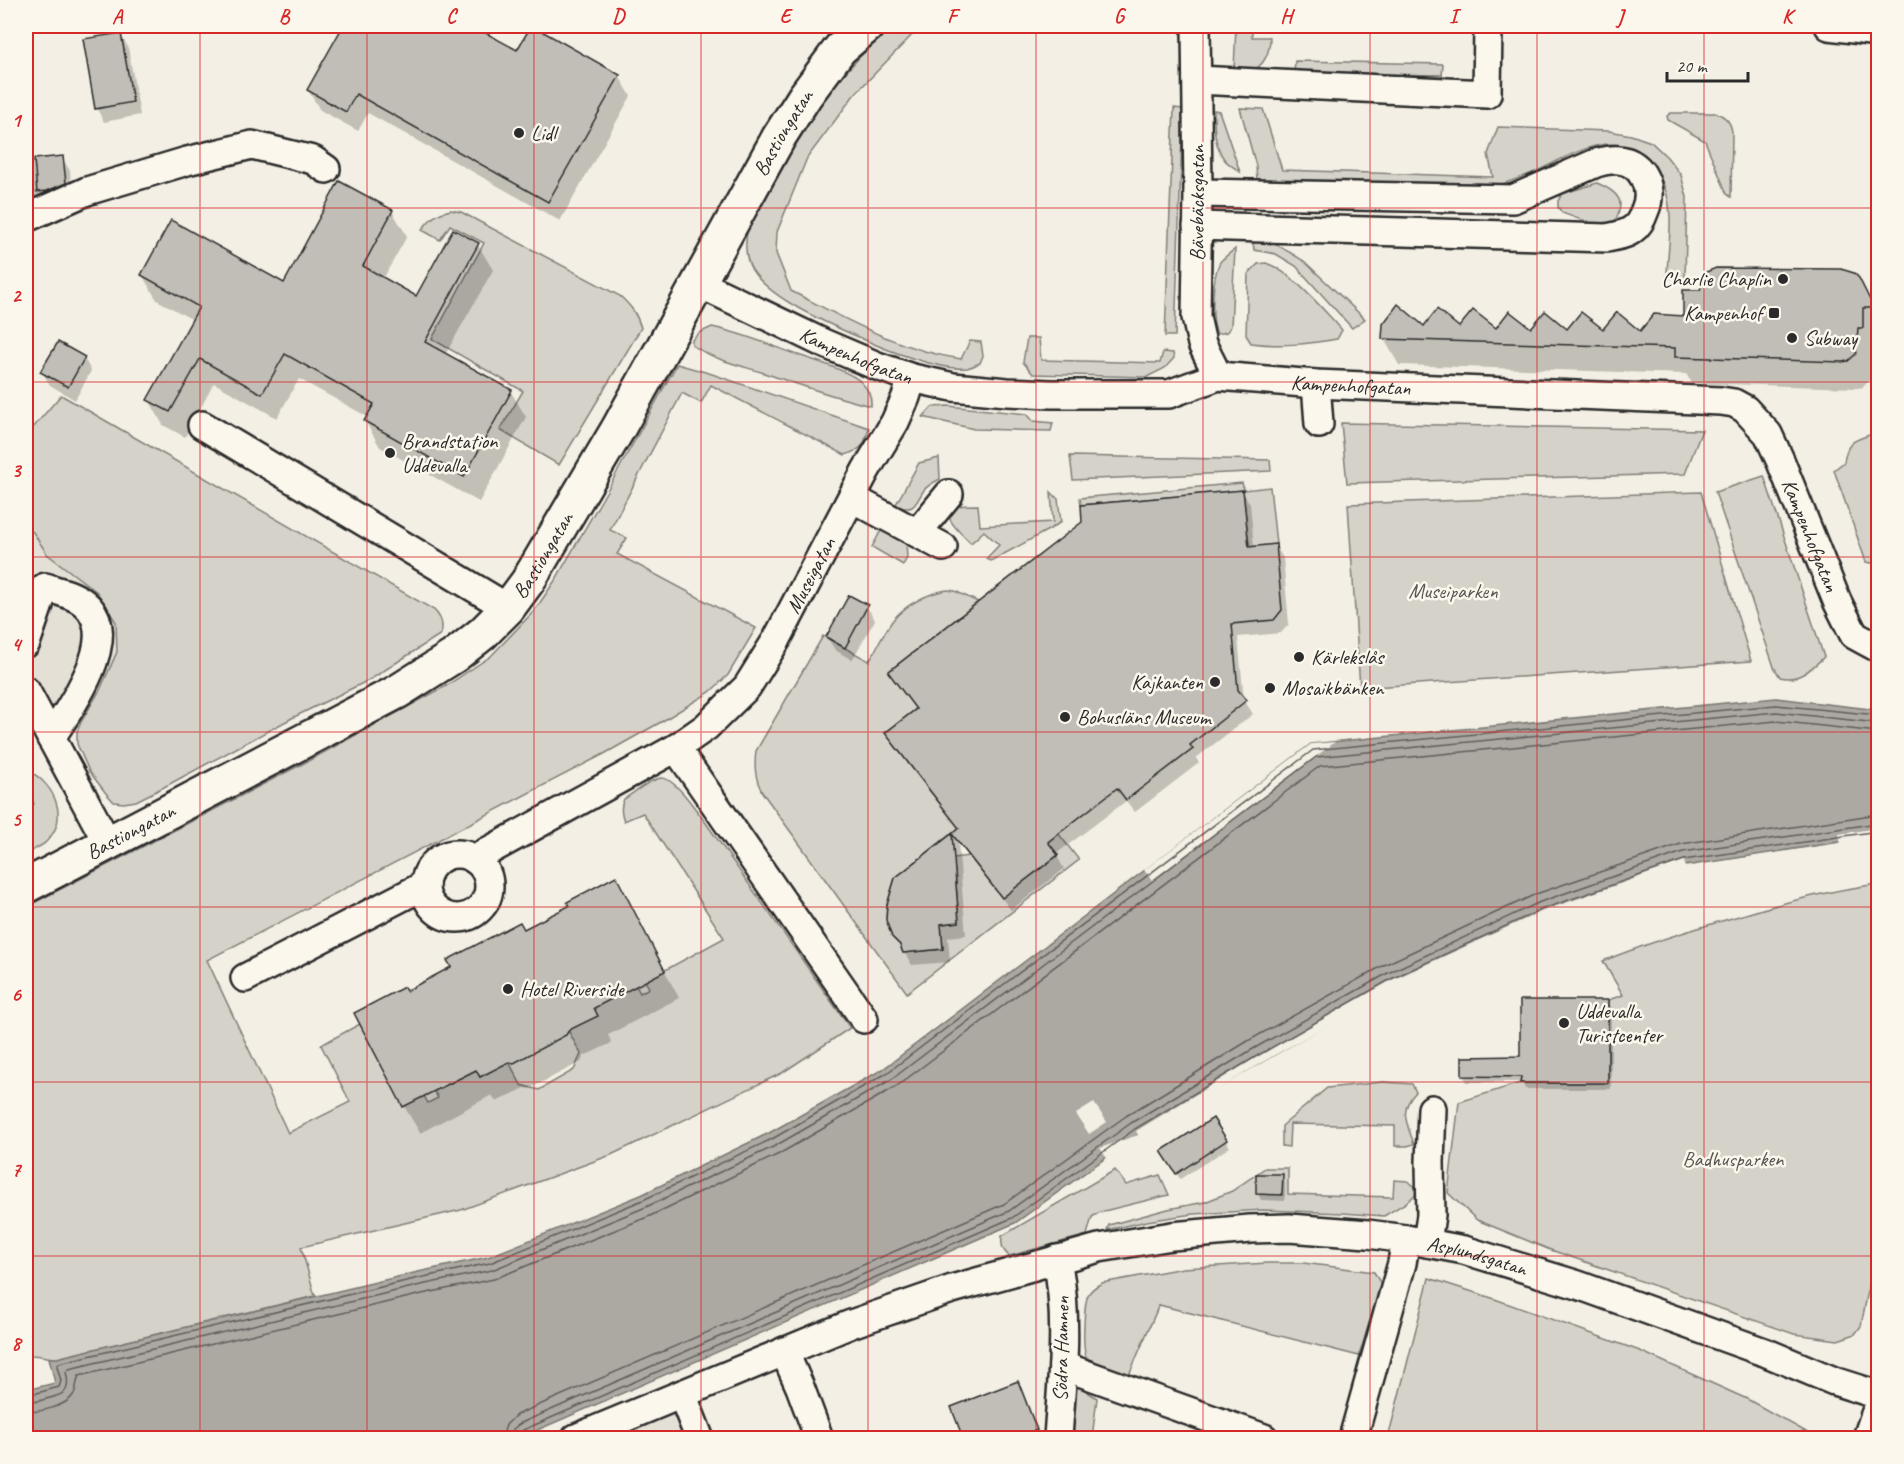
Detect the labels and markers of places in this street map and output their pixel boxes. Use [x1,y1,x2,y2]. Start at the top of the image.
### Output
place label: Lidl [531,120,559,146]
marker: Lidl [512,126,526,140]
place label: Charlie Chaplin [1662,266,1772,292]
marker: Charlie Chaplin [1776,272,1790,286]
place label: Kampenhof [1684,300,1766,326]
marker: Kampenhof [1767,306,1781,320]
place label: Subway [1804,325,1859,351]
marker: Subway [1785,331,1799,345]
place label: Brandstation Uddevalla [402,428,498,478]
marker: Brandstation Uddevalla [383,446,397,460]
place label: Kärlekslås [1311,644,1385,670]
marker: Kärlekslås [1292,650,1306,664]
place label: Kajkanten [1131,669,1204,695]
marker: Kajkanten [1208,675,1222,689]
place label: Mosaikbänken [1282,675,1385,701]
marker: Mosaikbänken [1263,681,1277,695]
place label: Bohusläns Museum [1077,704,1213,730]
marker: Bohusläns Museum [1058,710,1072,724]
place label: Hotel Riverside [520,976,625,1002]
marker: Hotel Riverside [501,982,515,996]
place label: Uddevalla Turistcenter [1576,998,1665,1048]
marker: Uddevalla Turistcenter [1557,1016,1571,1030]

